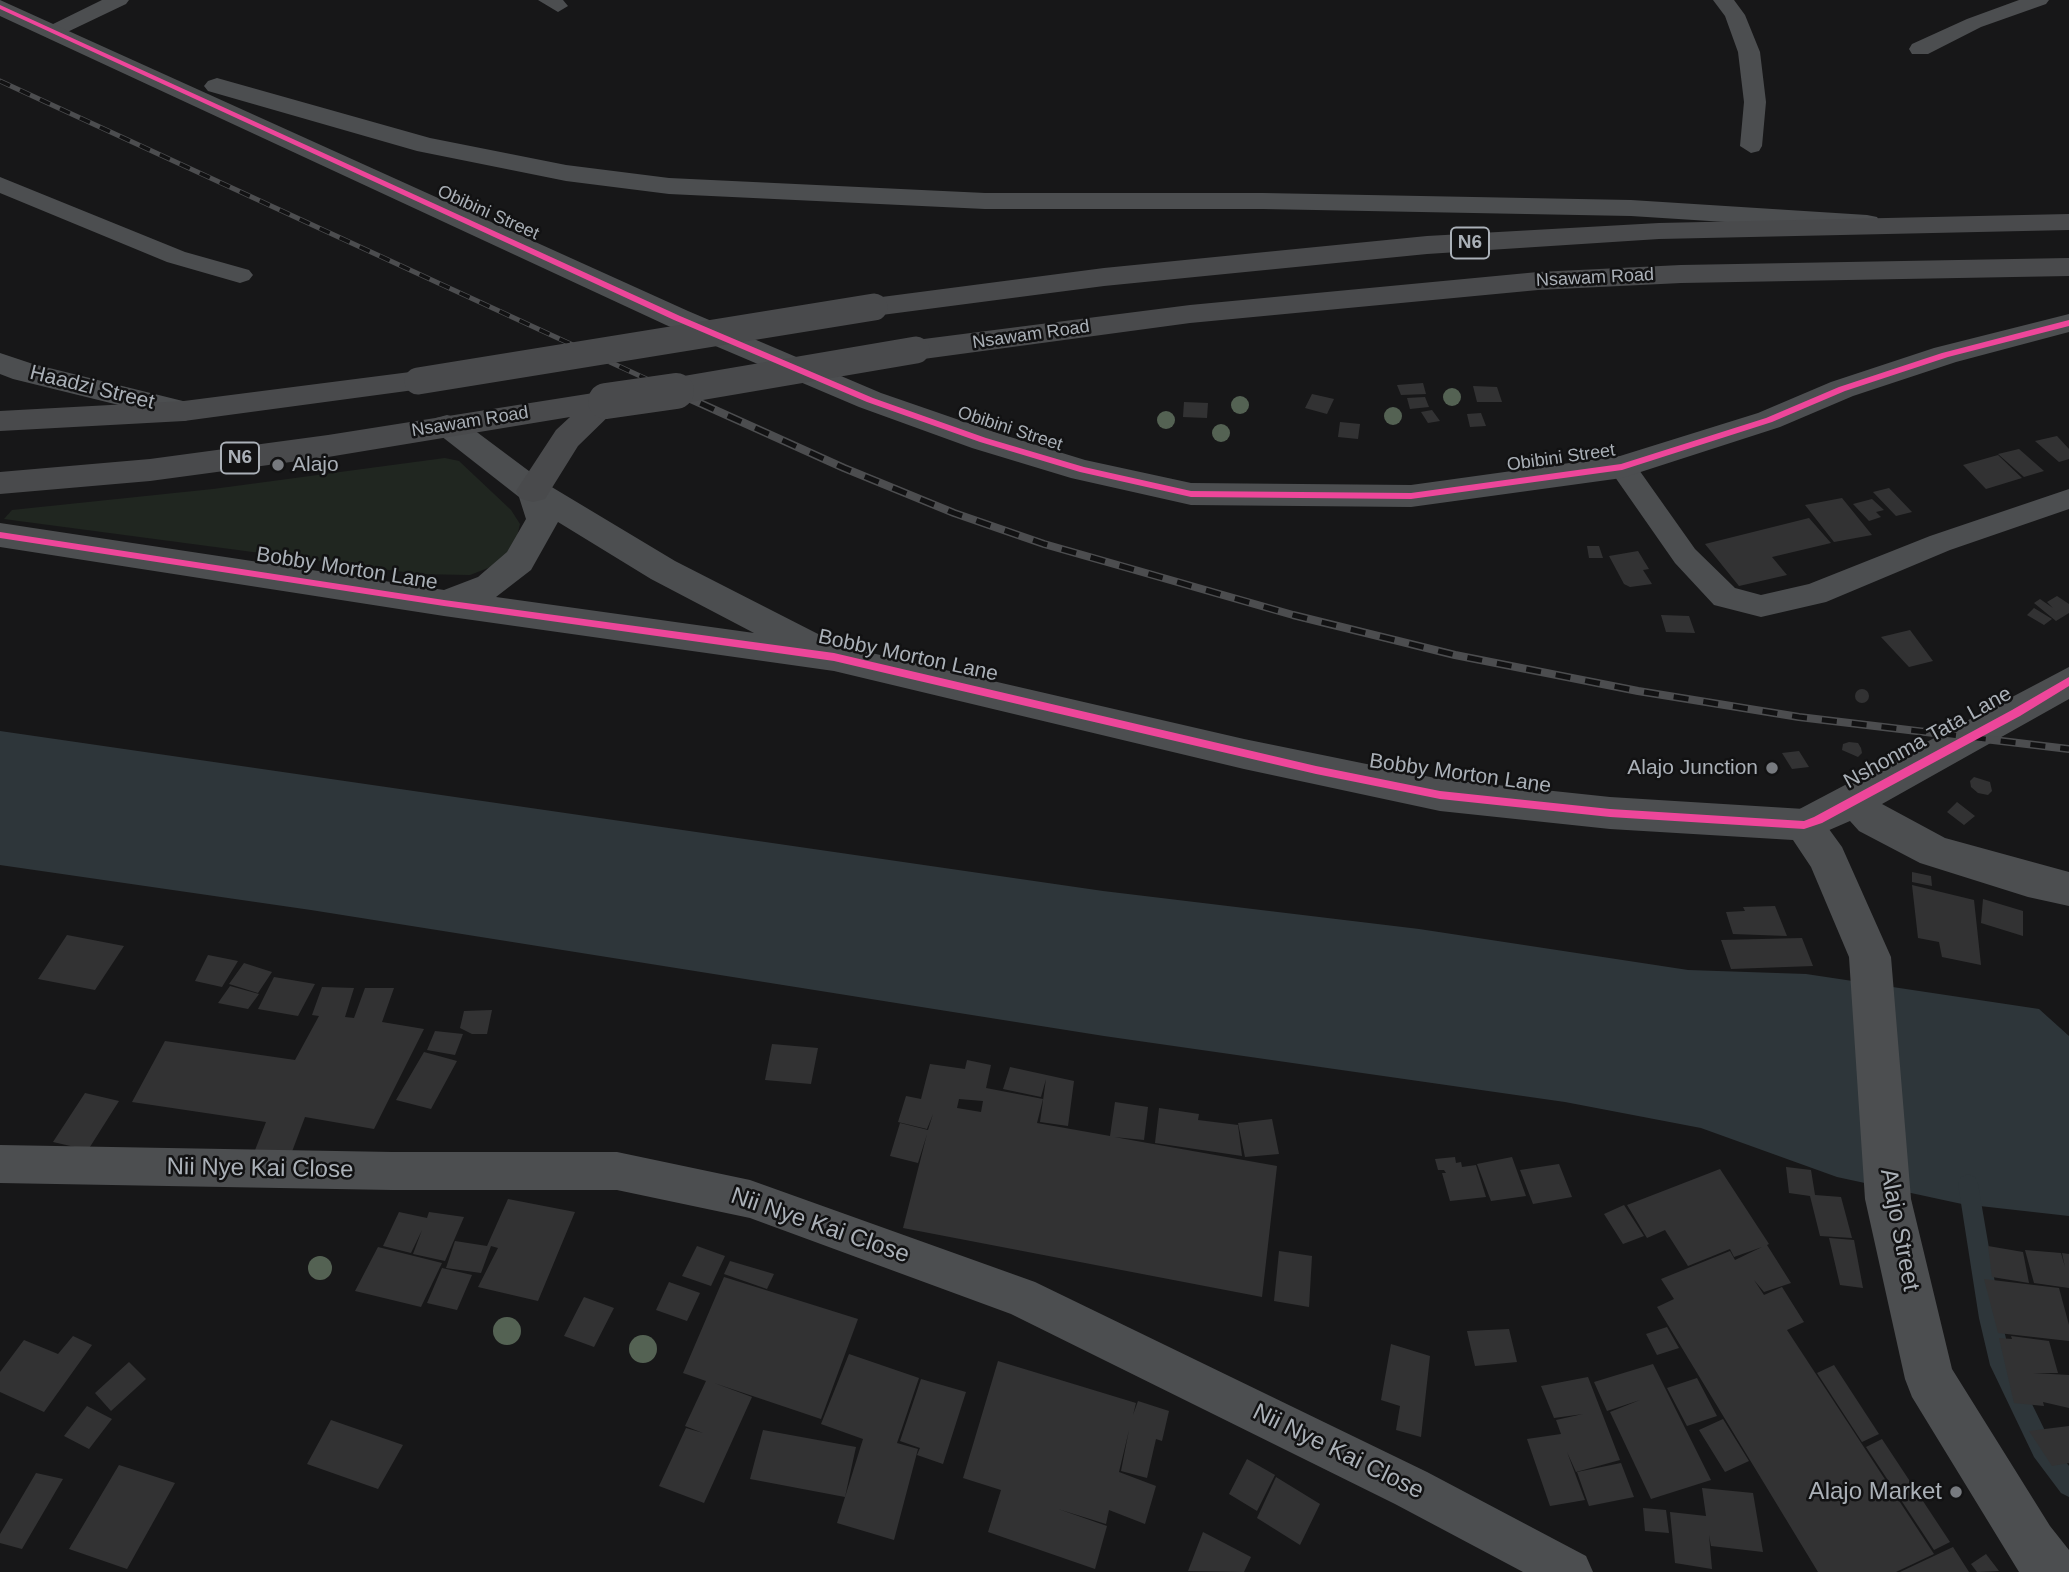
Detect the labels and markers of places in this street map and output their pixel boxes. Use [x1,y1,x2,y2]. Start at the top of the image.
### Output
place label: Alajo [292,452,339,478]
marker: Alajo [270,457,286,473]
place label: Alajo Junction [1627,755,1758,781]
marker: Alajo Junction [1764,760,1780,776]
place label: Alajo Market [1809,1478,1942,1506]
marker: Alajo Market [1948,1484,1964,1500]

